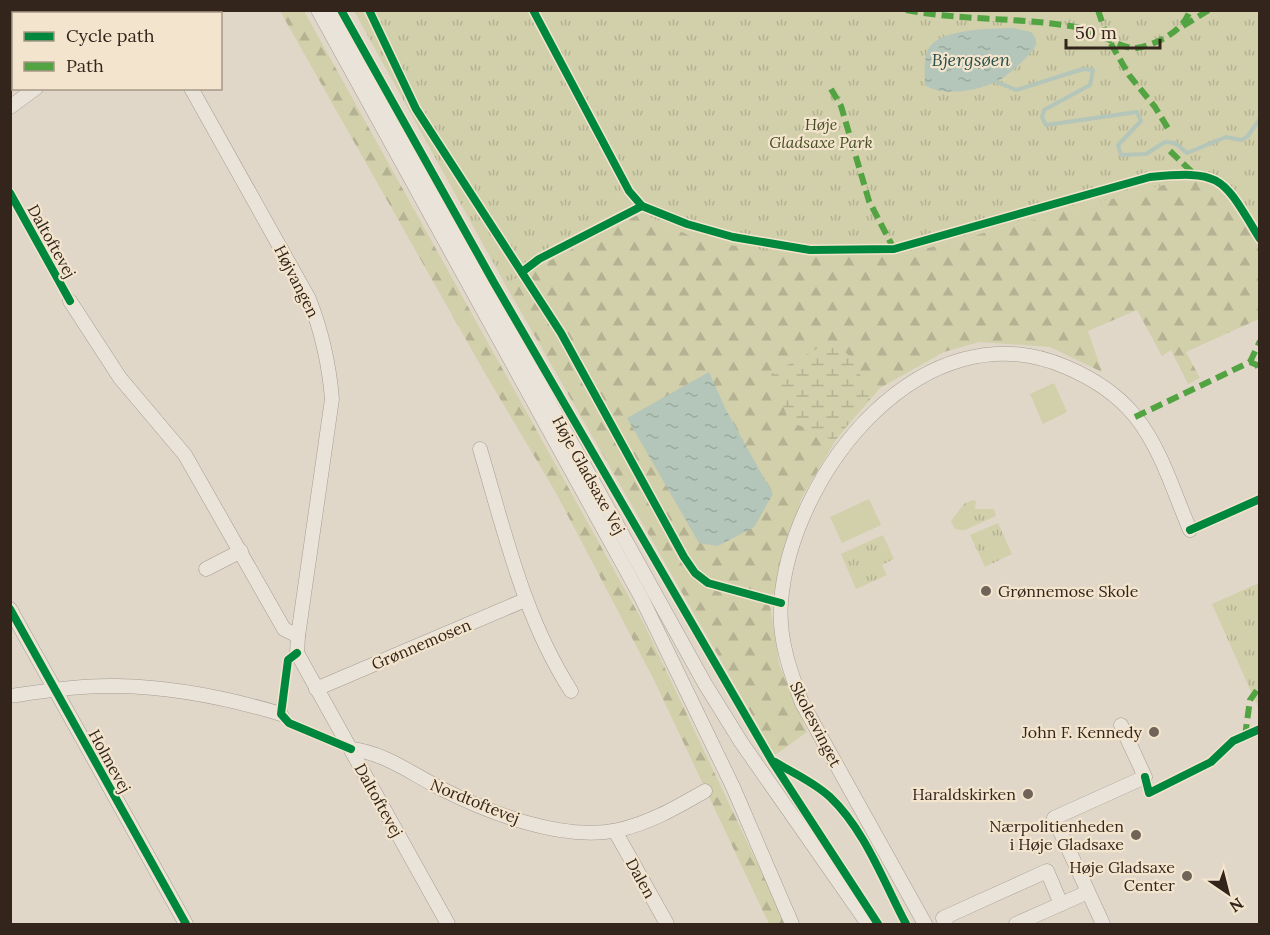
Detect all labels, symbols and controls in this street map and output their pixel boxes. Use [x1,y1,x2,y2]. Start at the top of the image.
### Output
legend [12,12,222,90]
scale bar [1066,12,1160,50]
text: 50 m [1075,21,1117,44]
text: Cycle path [66,24,155,47]
water label: Bjergsøen [932,48,1010,71]
text: Path [66,54,104,77]
park label: Høje Gladsaxe Park [769,114,873,152]
street label: Daltoftevej [24,201,80,281]
street label: Højvangen [270,241,324,321]
street label: Høje Gladsaxe Vej [548,412,630,538]
place label: Grønnemose Skole [998,581,1139,601]
marker: Grønnemose Skole [979,584,993,598]
street label: Grønnemosen [368,614,474,674]
street label: Skolesvinget [786,678,846,771]
place label: John F. Kennedy [1021,722,1143,742]
marker: John F. Kennedy [1147,725,1161,739]
street label: Holmevej [84,726,136,796]
street label: Daltoftevej [351,760,407,840]
street label: Nordtoftevej [427,774,523,828]
place label: Haraldskirken [912,784,1016,804]
marker: Haraldskirken [1021,787,1035,801]
place label: Nærpolitienheden i Høje Gladsaxe [989,816,1124,854]
marker: Nærpolitienheden i Høje Gladsaxe [1129,828,1143,842]
street label: Dalen [622,854,660,902]
place label: Høje Gladsaxe Center [1069,857,1175,895]
north arrow [1198,863,1258,923]
marker: Høje Gladsaxe Center [1180,869,1194,883]
text: N [1226,894,1247,917]

